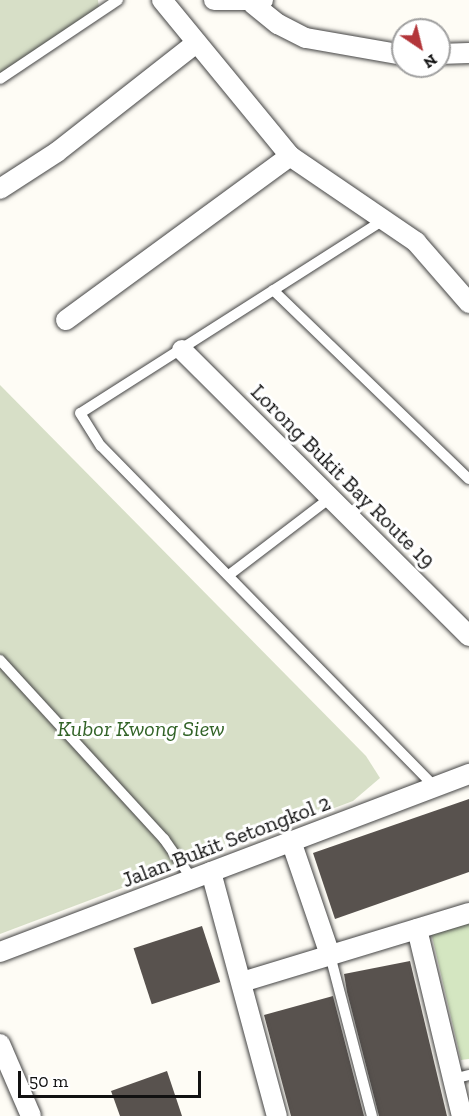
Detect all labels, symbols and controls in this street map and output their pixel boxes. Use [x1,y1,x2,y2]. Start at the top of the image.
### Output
north arrow [391,18,451,78]
text: N [420,50,441,73]
street label: Lorong Bukit Bay Route 19 [245,378,441,574]
park label: Kubor Kwong Siew [57,716,225,742]
street label: Jalan Bukit Setongkol 2 [118,789,334,893]
scale bar [21,1059,204,1097]
text: 50 m [29,1070,68,1092]

